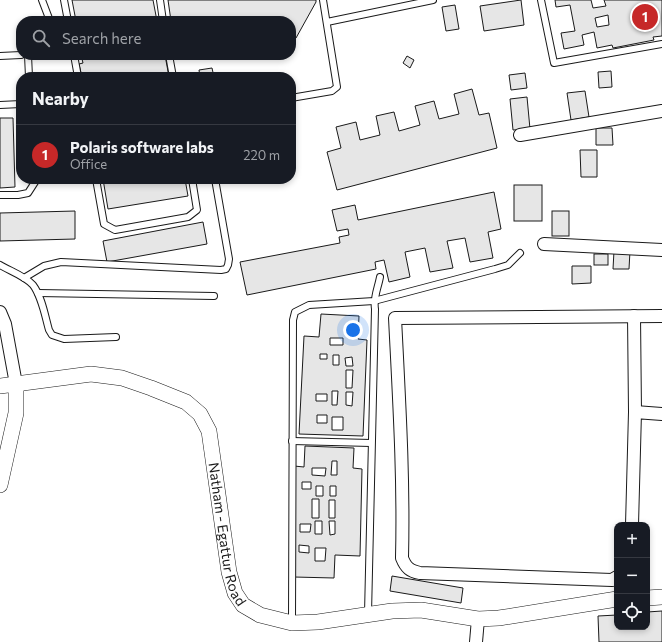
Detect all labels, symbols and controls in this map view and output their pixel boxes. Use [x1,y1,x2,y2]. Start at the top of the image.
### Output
pin: 1 [632,2,658,32]
search box [16,16,296,60]
icon: search [30,27,52,49]
text: Search here [62,29,141,47]
text: Nearby [32,88,89,109]
text: Polaris software labs [70,138,214,156]
text: 1 [42,147,48,163]
text: 220 m [243,147,280,163]
text: Office [70,156,107,172]
your location [343,320,363,340]
street label: Natham - Egattur Road [206,461,250,609]
map controls [614,522,650,630]
button: + [614,522,650,558]
button: − [614,558,650,594]
button: locate [614,594,650,630]

